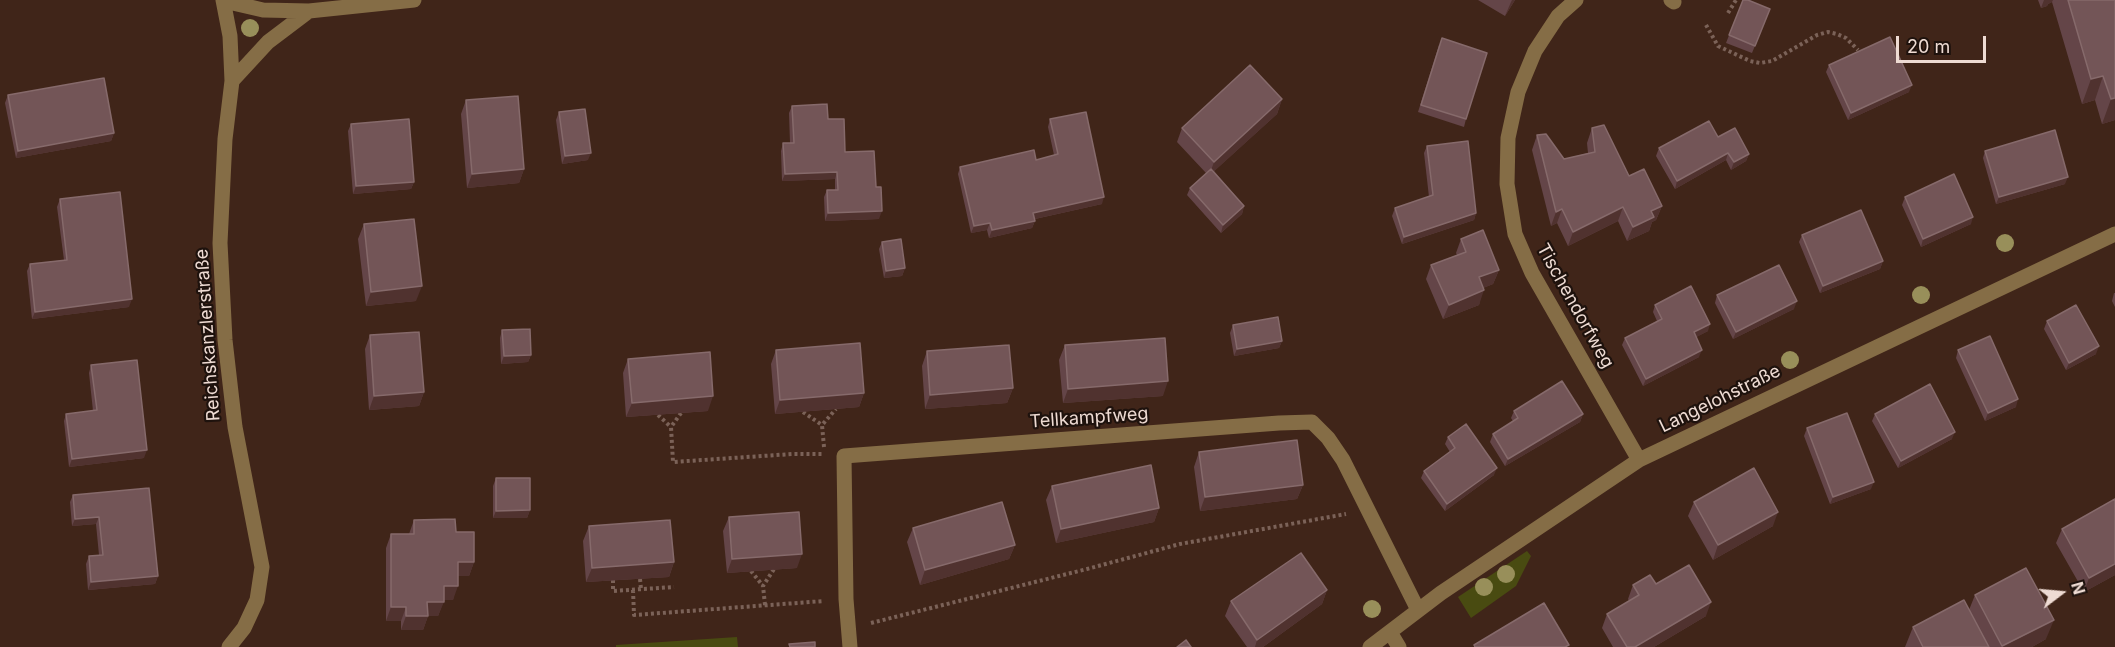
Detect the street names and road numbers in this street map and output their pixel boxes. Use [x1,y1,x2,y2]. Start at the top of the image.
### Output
street label: Tischendorfweg [1532,240,1618,372]
street label: Reichskanzlerstraße [191,248,225,422]
street label: Langelohstraße [1656,360,1784,438]
street label: Tellkampfweg [1029,403,1149,433]

